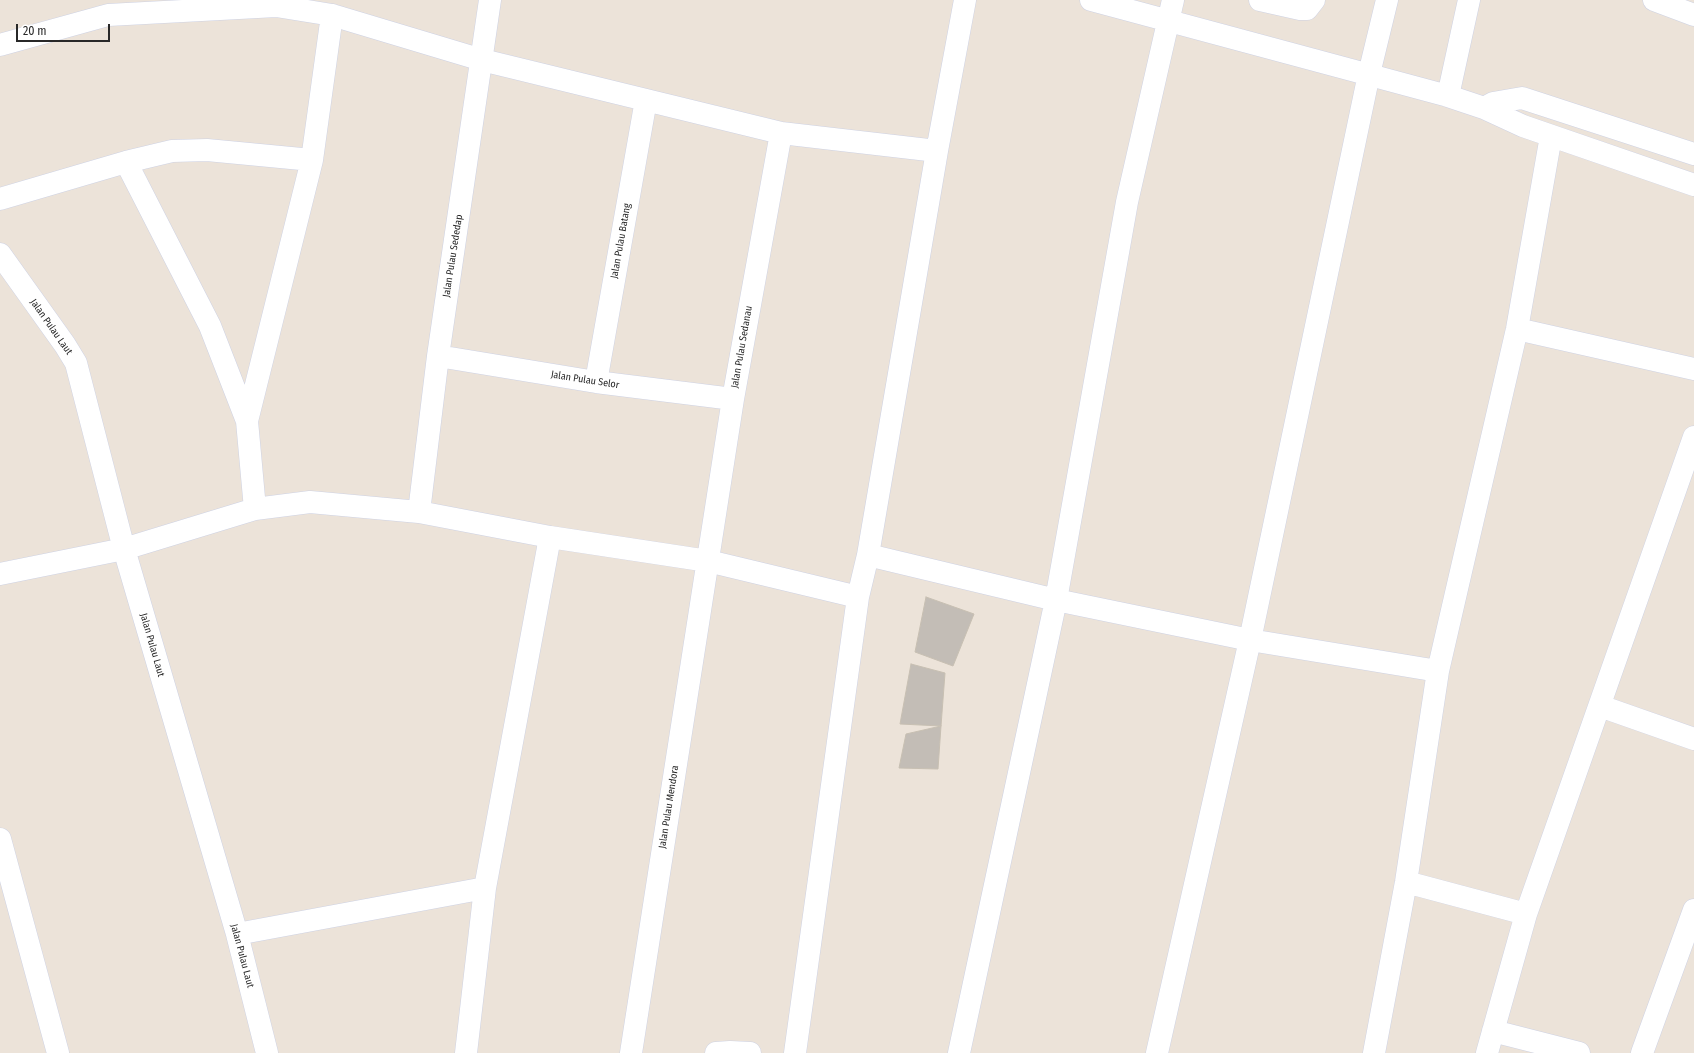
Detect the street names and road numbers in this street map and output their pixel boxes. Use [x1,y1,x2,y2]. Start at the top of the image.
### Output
street label: Jalan Pulau Batang [608,202,634,280]
street label: Jalan Pulau Sededap [441,214,465,298]
street label: Jalan Pulau Laut [27,297,75,357]
street label: Jalan Pulau Sedanau [729,305,755,389]
street label: Jalan Pulau Selor [550,369,620,391]
street label: Jalan Pulau Laut [137,612,167,678]
street label: Jalan Pulau Mendora [657,765,681,849]
street label: Jalan Pulau Laut [228,923,256,989]

